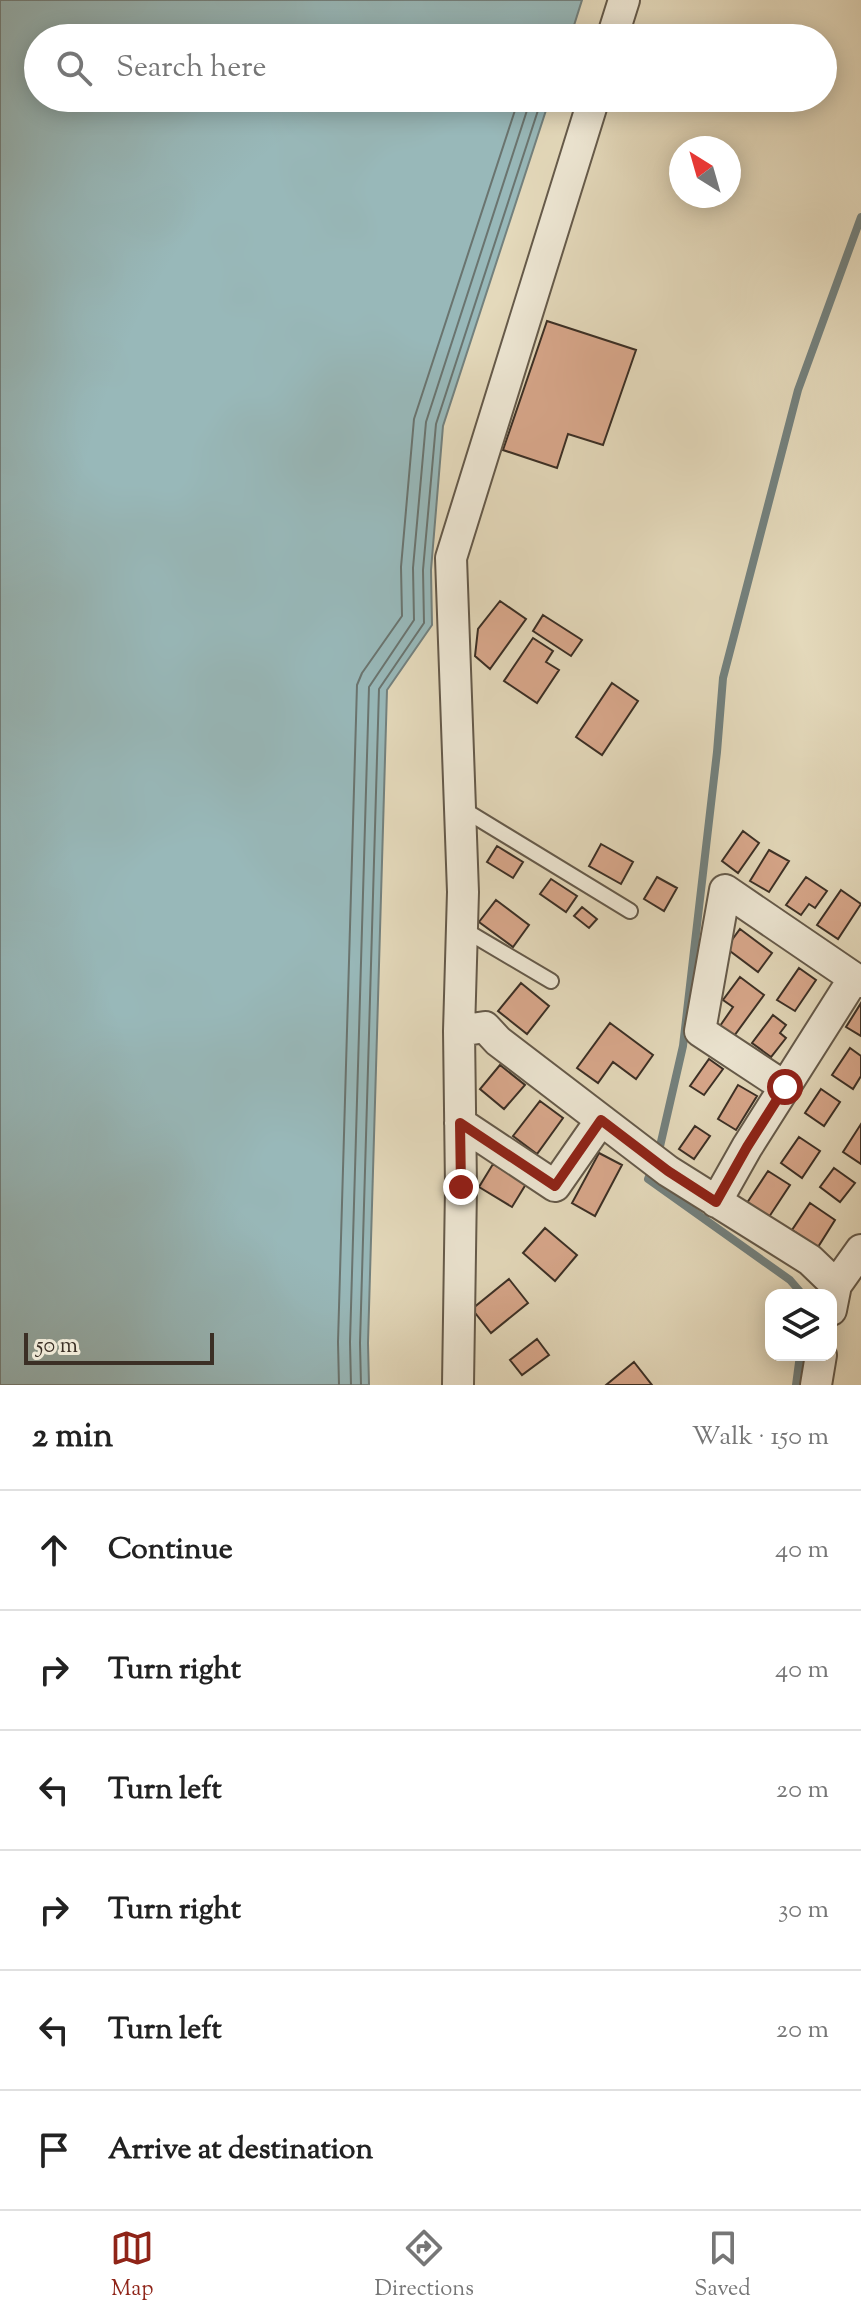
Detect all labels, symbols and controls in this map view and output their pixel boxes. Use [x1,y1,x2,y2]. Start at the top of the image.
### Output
search box [24,24,837,112]
icon: search [52,46,96,90]
text: Search here [116,47,266,90]
north arrow [669,136,741,208]
route start [767,1069,803,1105]
route end [443,1169,479,1205]
map controls [765,1289,837,1361]
button: layers [765,1289,837,1361]
scale bar [24,1329,214,1365]
text: 50 m [36,1331,78,1363]
text: 2 min [32,1413,113,1462]
text: Walk · 150 m [692,1419,829,1456]
icon: ahead [32,1528,76,1572]
text: Continue [108,1529,233,1572]
text: 40 m [775,1532,829,1569]
icon: right [32,1648,76,1692]
text: Turn right [108,1649,241,1692]
text: 40 m [775,1652,829,1689]
icon: left [32,1768,76,1812]
text: Turn left [108,1769,222,1812]
text: 20 m [776,1772,829,1809]
icon: right [32,1888,76,1932]
text: Turn right [108,1889,241,1932]
text: 30 m [778,1892,829,1929]
icon: left [32,2008,76,2052]
text: Turn left [108,2009,222,2052]
text: 20 m [776,2012,829,2049]
icon: arrive [32,2128,76,2172]
text: Arrive at destination [108,2129,373,2172]
tab: Map [110,2226,154,2306]
tab: Directions [375,2226,474,2306]
tab: Saved [694,2226,751,2306]

